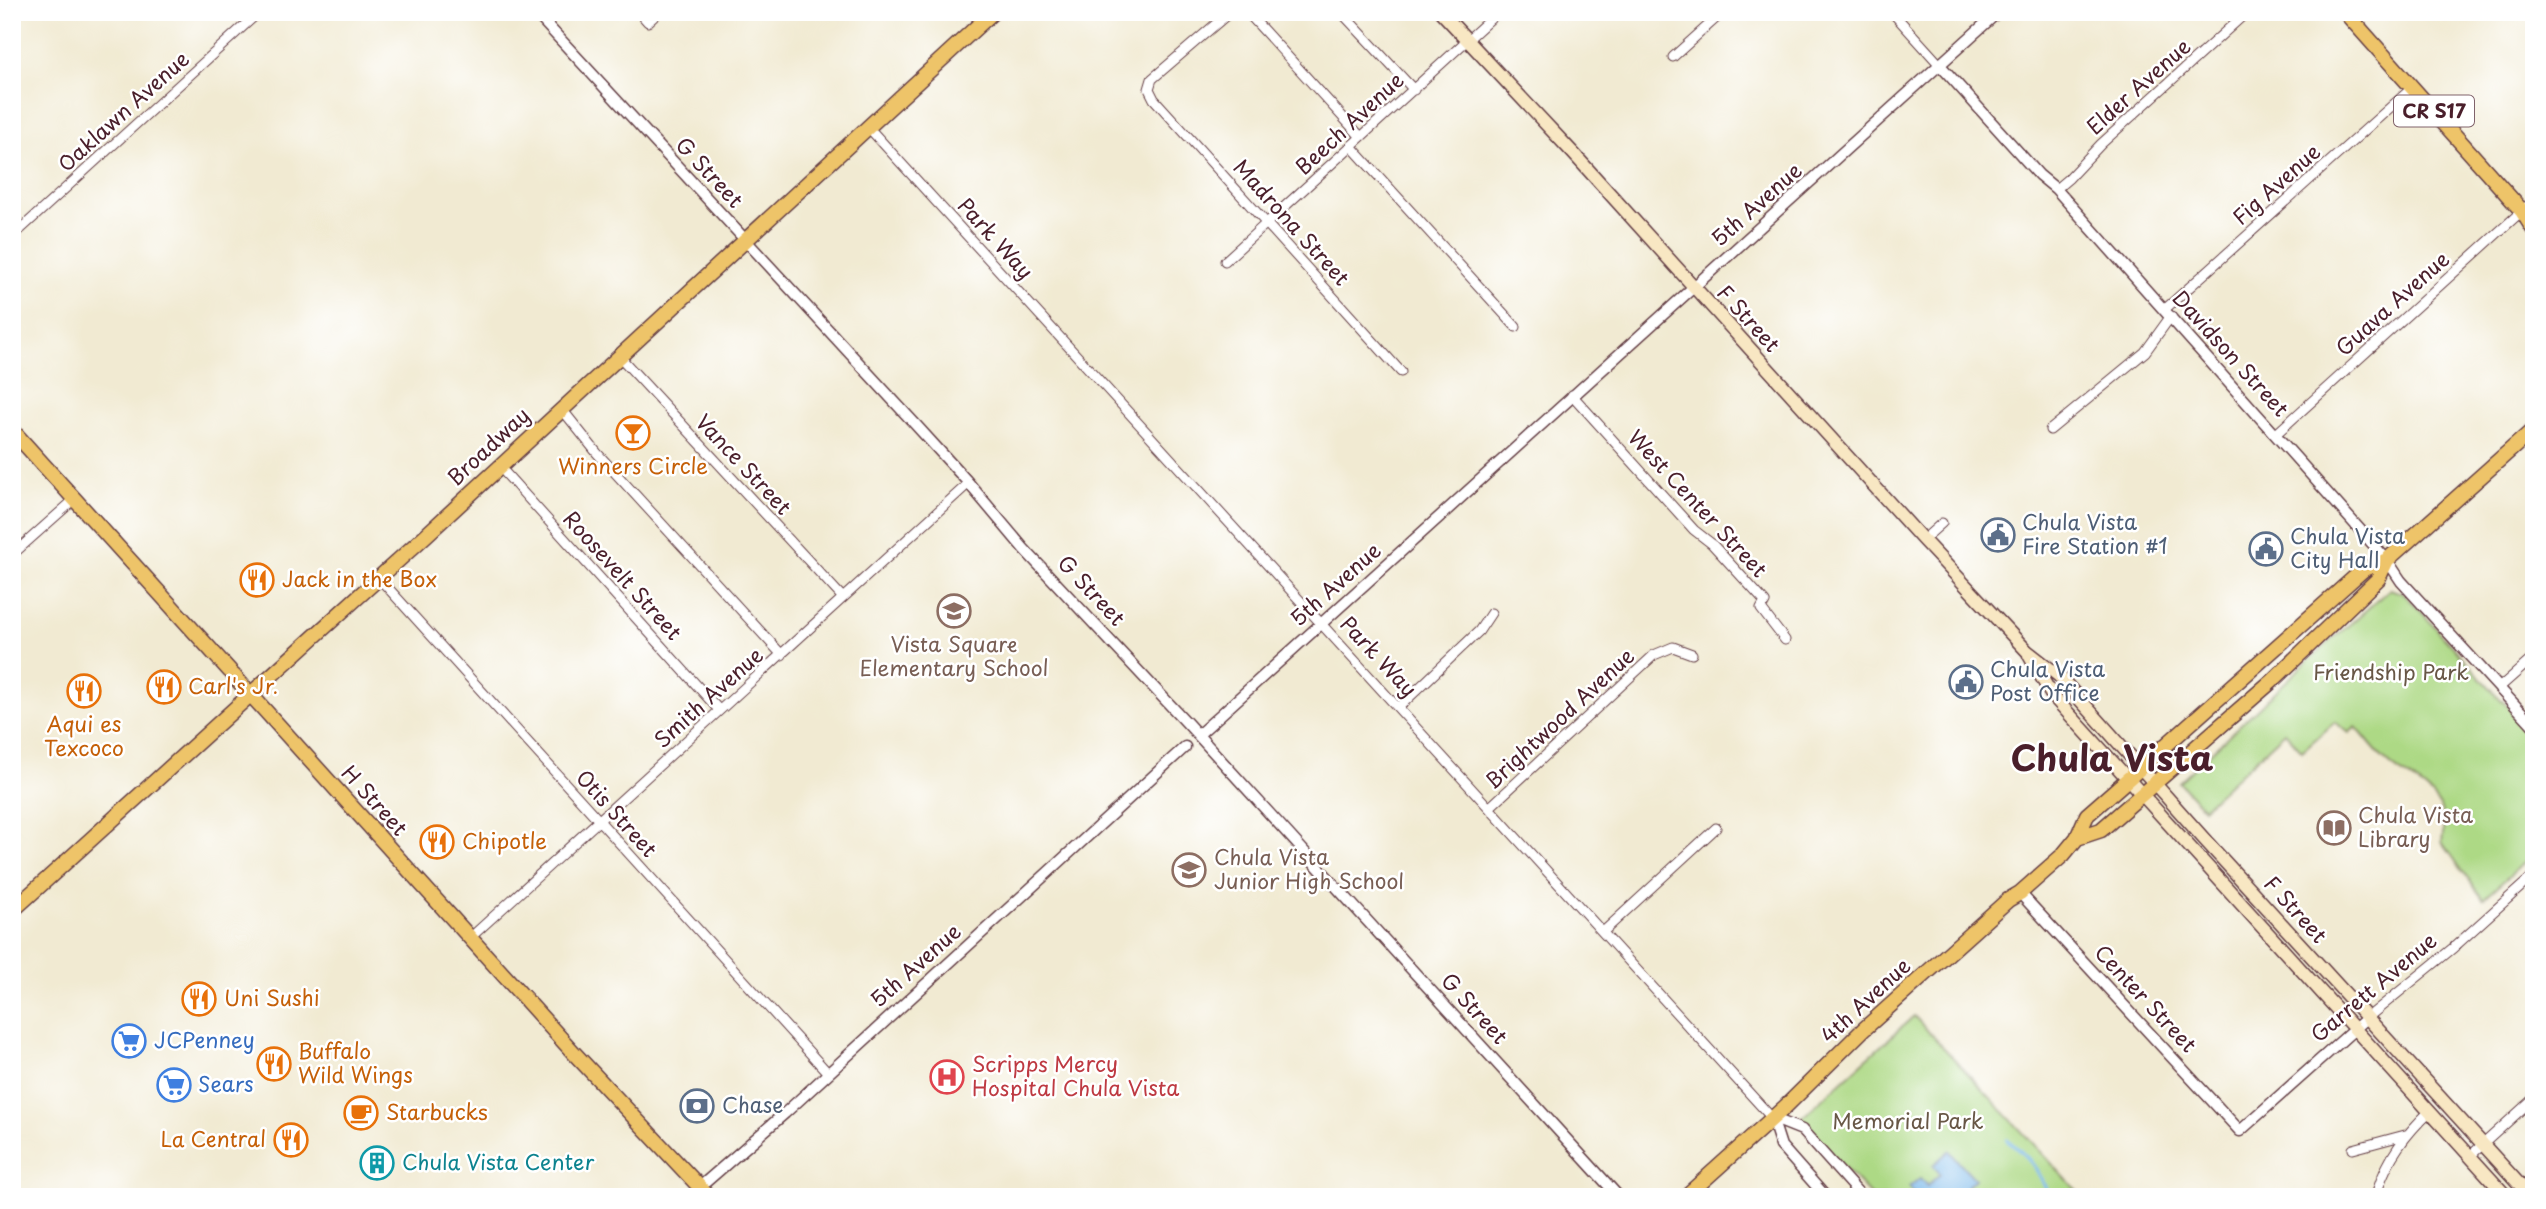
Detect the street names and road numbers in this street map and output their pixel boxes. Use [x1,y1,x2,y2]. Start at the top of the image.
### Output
street label: Elder Avenue [2078,30,2197,141]
street label: Oaklawn Avenue [50,43,196,178]
street label: Beech Avenue [1287,64,1410,181]
road number: CR S17 [2394,96,2474,127]
street label: G Street [669,129,752,214]
street label: Fig Avenue [2225,135,2327,232]
street label: Madrona Street [1227,151,1358,292]
street label: 5th Avenue [1703,154,1808,253]
street label: Park Way [951,190,1042,286]
street label: Guava Avenue [2328,243,2456,362]
street label: F Street [1710,277,1789,359]
street label: Davidson Street [2166,282,2297,423]
street label: Broadway [439,399,536,492]
street label: Vance Street [689,406,800,521]
street label: West Center Street [1621,422,1776,584]
street label: Roosevelt Street [557,503,690,646]
street label: 5th Avenue [1282,534,1387,633]
street label: G Street [1051,547,1134,632]
street label: Park Way [1334,608,1425,703]
street label: Smith Avenue [646,639,769,754]
street label: Brightwood Avenue [1477,640,1641,796]
street label: H Street [335,757,416,842]
street label: Otis Street [569,762,666,864]
street label: F Street [2257,868,2336,950]
street label: 5th Avenue [862,915,967,1014]
street label: Garrett Avenue [2303,924,2443,1049]
street label: Center Street [2088,936,2205,1059]
street label: 4th Avenue [1812,949,1917,1050]
street label: G Street [1435,965,1516,1051]

